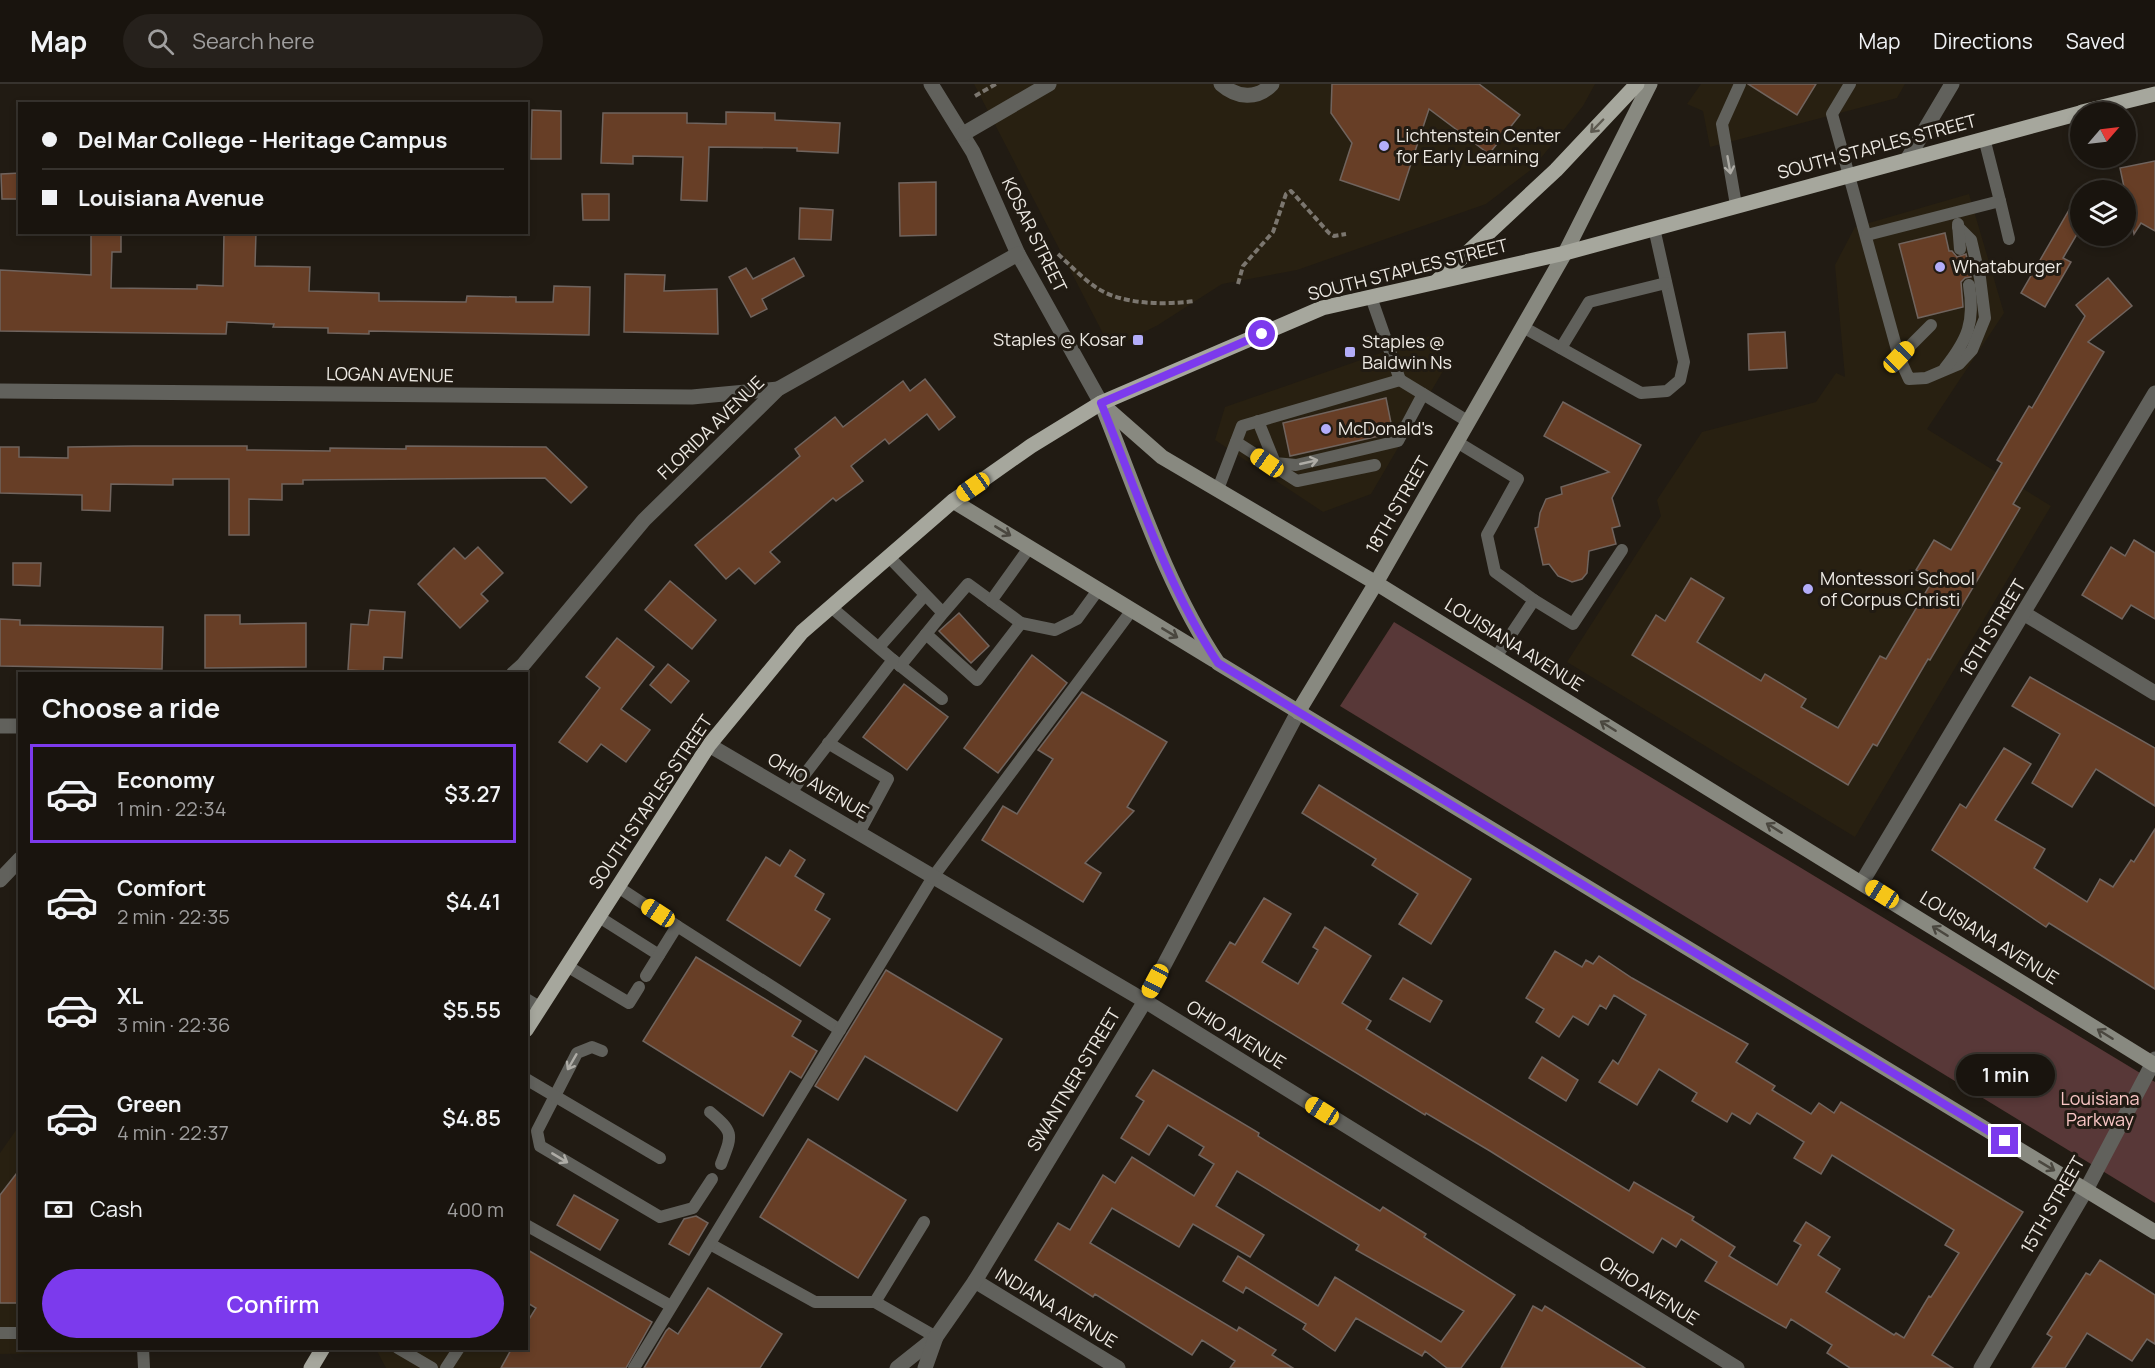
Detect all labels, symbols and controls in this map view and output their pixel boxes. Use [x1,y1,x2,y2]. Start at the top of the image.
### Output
search box [123,14,543,68]
text: Map [30,22,87,60]
icon: search [144,25,177,58]
text: Search here [192,26,315,56]
text: Map [1859,27,1900,55]
text: Directions [1933,27,2033,55]
text: Saved [2066,27,2125,55]
north arrow [2070,102,2136,168]
map controls [2070,102,2136,246]
street label: SOUTH STAPLES STREET [1774,108,1979,184]
one-way arrow [1589,119,1604,134]
place label: Lichtenstein Center for Early Learning [1396,123,1561,168]
text: Del Mar College - Heritage Campus [78,125,448,155]
marker: Lichtenstein Center for Early Learning [1377,139,1391,153]
one-way arrow [1724,154,1735,174]
street label: KOSAR STREET [997,173,1073,296]
button: layers [2070,180,2136,246]
text: Louisiana Avenue [78,183,264,213]
street label: SOUTH STAPLES STREET [1305,232,1510,306]
place label: Whataburger [1952,254,2062,278]
marker: Whataburger [1933,260,1947,274]
route start [1248,320,1275,347]
place label: Staples @ Kosar [993,327,1127,351]
place label: Staples @ Baldwin Ns [1362,329,1452,374]
marker: Staples @ Kosar [1131,333,1145,347]
car [1880,338,1918,376]
marker: Staples @ Baldwin Ns [1343,345,1357,359]
street label: LOGAN AVENUE [326,361,454,387]
street label: FLORIDA AVENUE [652,370,769,484]
place label: McDonald's [1338,416,1433,440]
marker: McDonald's [1319,422,1333,436]
car [1247,445,1287,481]
street label: 18TH STREET [1360,451,1435,558]
one-way arrow [1300,455,1319,467]
car [953,469,993,505]
one-way arrow [994,526,1011,538]
place label: Montessori School of Corpus Christi [1820,566,1975,611]
street label: 16TH STREET [1954,574,2031,681]
marker: Montessori School of Corpus Christi [1801,582,1815,596]
street label: LOUISIANA AVENUE [1441,592,1588,697]
one-way arrow [1161,628,1178,640]
text: Choose a ride [42,689,220,726]
street label: SOUTH STAPLES STREET [583,709,718,893]
one-way arrow [1600,719,1617,731]
street label: OHIO AVENUE [764,747,873,824]
text: Economy [117,765,215,795]
icon: car [45,767,99,821]
text: $3.27 [444,779,501,809]
text: 1 min · 22:34 [117,795,226,822]
one-way arrow [1766,821,1783,833]
text: Comfort [117,873,206,903]
icon: car [45,875,99,929]
car [1862,877,1902,911]
street label: LOUISIANA AVENUE [1916,885,2063,990]
text: $4.41 [446,887,501,917]
car [638,896,678,930]
text: 2 min · 22:35 [117,903,230,930]
one-way arrow [1932,924,1949,936]
car [1139,961,1171,1001]
text: XL [117,981,143,1011]
icon: car [45,983,99,1037]
street label: OHIO AVENUE [1182,994,1291,1074]
text: $5.55 [443,995,501,1025]
street label: SWANTNER STREET [1021,1003,1125,1155]
text: 3 min · 22:36 [117,1011,230,1038]
one-way arrow [2097,1028,2114,1040]
one-way arrow [566,1053,578,1070]
callout: 1 min [1956,1054,2054,1096]
text: 1 min [1982,1061,2029,1088]
park label: Louisiana Parkway [2060,1086,2140,1131]
text: Green [117,1089,182,1119]
icon: car [45,1091,99,1145]
car [1302,1094,1342,1128]
text: $4.85 [442,1103,501,1133]
text: 4 min · 22:37 [117,1119,229,1146]
route end [1991,1127,2018,1154]
street label: 15TH STREET [2015,1151,2090,1257]
one-way arrow [551,1152,568,1164]
one-way arrow [2038,1161,2055,1173]
icon: cash [42,1193,75,1226]
text: Cash [90,1194,143,1224]
text: 400 m [447,1196,504,1223]
street label: OHIO AVENUE [1595,1250,1704,1330]
street label: INDIANA AVENUE [991,1261,1122,1353]
button: Confirm [42,1269,504,1338]

